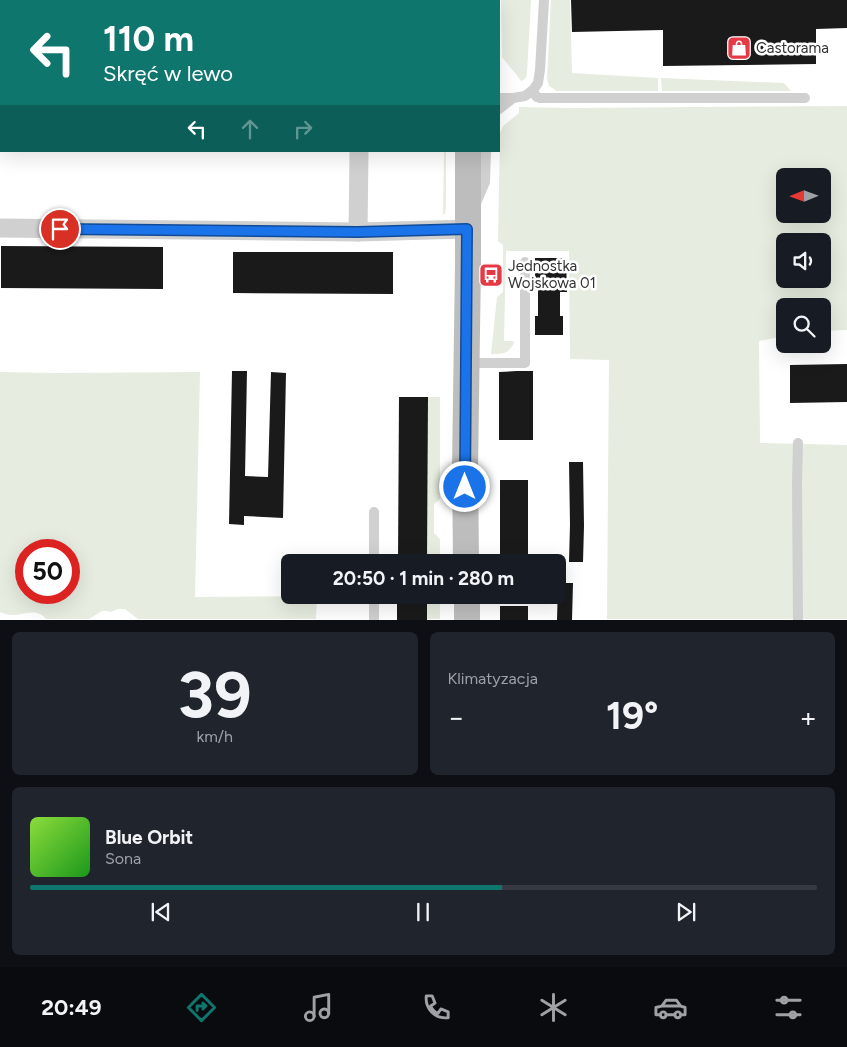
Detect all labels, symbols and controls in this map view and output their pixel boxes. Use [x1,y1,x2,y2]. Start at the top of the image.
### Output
text: 110 m [103,18,194,60]
icon: left [20,20,85,85]
shop icon: Castorama [726,35,752,61]
place label: Castorama [756,39,829,57]
text: Skręć w lewo [103,60,233,87]
icon: left [183,115,211,143]
icon: ahead [236,115,264,143]
icon: right [289,115,317,143]
north arrow [776,168,831,222]
map controls [776,168,831,353]
pin [39,208,81,250]
icon: arrive [46,215,74,243]
button: sound [776,233,831,288]
place label: Jednostka Wojskowa 01 [508,257,596,292]
bus stop icon: Jednostka Wojskowa 01 [478,262,504,288]
button: search [776,298,831,353]
position arrow [438,460,490,512]
speed limit sign: 50 [15,539,80,604]
text: 20:50 · 1 min · 280 m [333,567,514,590]
text: 39 [178,655,252,733]
text: Klimatyzacja [448,669,538,688]
text: 19° [606,693,658,739]
text: − [448,700,465,734]
text: + [800,700,817,734]
text: km/h [196,727,233,746]
text: Blue Orbit [105,826,193,849]
text: Sona [105,849,141,868]
icon: previous [147,898,175,926]
icon: pause [409,898,437,926]
icon: next [672,898,700,926]
icon: directions [184,990,219,1025]
icon: music [301,990,336,1025]
icon: phone [419,990,454,1025]
icon: climate [536,990,571,1025]
icon: car [653,990,688,1025]
icon: filters [771,990,806,1025]
text: 20:49 [41,994,102,1021]

